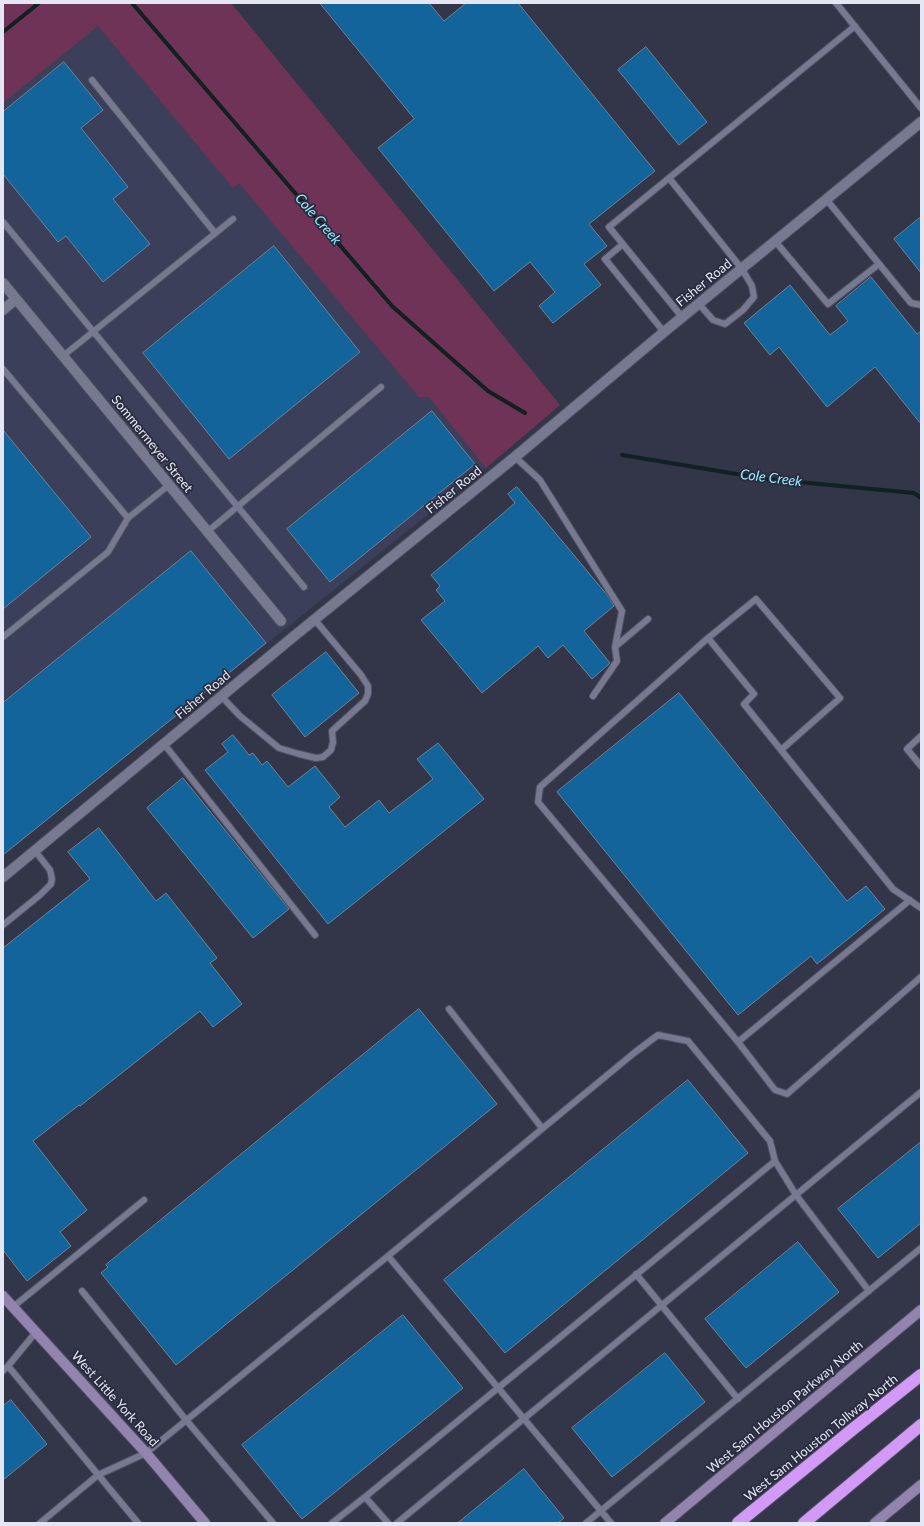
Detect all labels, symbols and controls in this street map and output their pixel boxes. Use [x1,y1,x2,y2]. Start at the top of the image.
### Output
water label: Cole Creek [291,190,345,248]
street label: Fisher Road [673,256,735,310]
street label: Sommermeyer Street [108,392,196,496]
street label: Fisher Road [423,463,485,517]
water label: Cole Creek [739,466,803,490]
street label: Fisher Road [172,667,234,723]
street label: West Sam Houston Parkway North [704,1337,866,1477]
street label: West Little York Road [68,1348,162,1450]
street label: West Sam Houston Tollway North [741,1371,901,1505]

